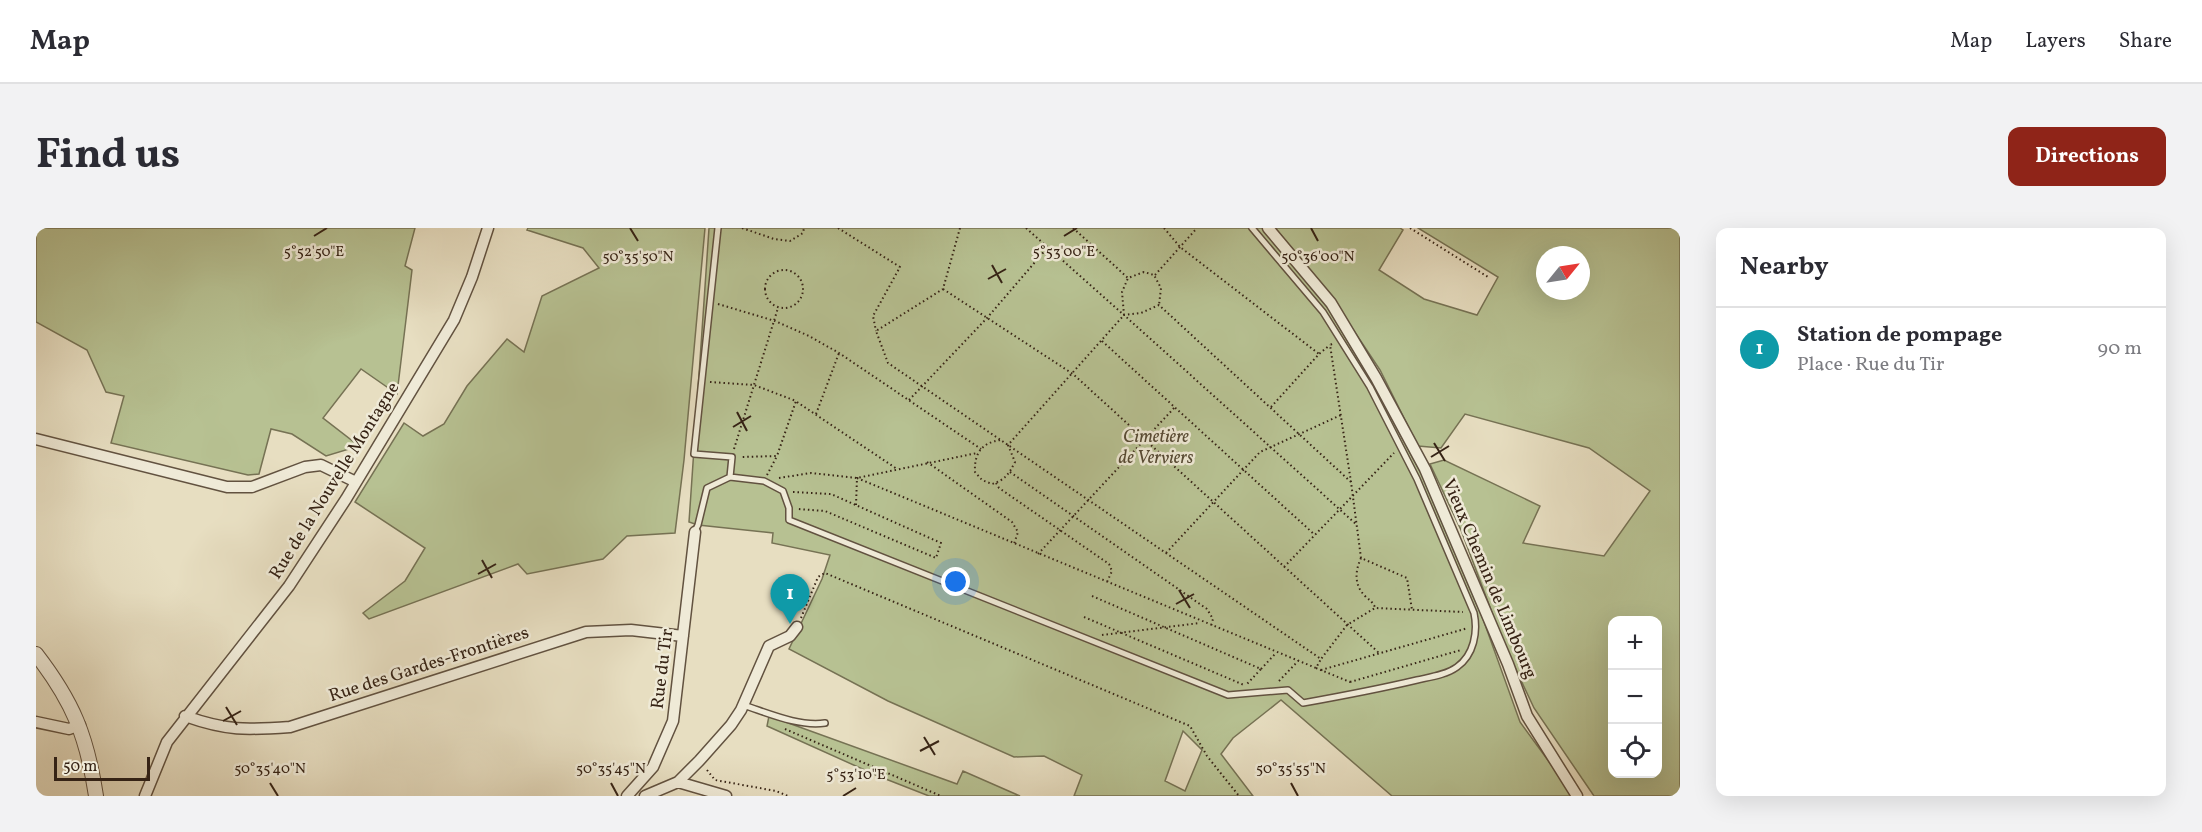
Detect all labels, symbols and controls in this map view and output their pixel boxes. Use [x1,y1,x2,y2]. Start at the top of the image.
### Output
text: Map [30,22,90,61]
text: Map [1950,27,1992,56]
text: Layers [2025,27,2086,56]
text: Share [2119,27,2172,56]
text: Find us [36,127,180,186]
button: Directions [2008,127,2166,186]
text: 5°52'50"E [284,242,344,263]
text: 5°53'00"E [1033,242,1095,263]
north arrow [1536,246,1590,300]
text: 50°35'50"N [602,247,674,268]
text: 50°36'00"N [1281,247,1355,268]
text: Nearby [1740,249,1829,285]
text: Station de pompage [1797,320,2002,351]
text: 1 [1755,335,1764,363]
text: 90 m [2098,335,2142,363]
text: Place · Rue du Tir [1797,351,1944,379]
street label: Rue de la Nouvelle Montagne [264,377,406,585]
park label: Cimetière de Verviers [1119,425,1194,471]
street label: Vieux Chemin de Limbourg [1435,475,1543,683]
your location [941,567,970,596]
pin: 1 [770,574,810,624]
map controls [1608,616,1662,778]
button: + [1608,616,1662,670]
street label: Rue des Gardes-Frontières [326,621,532,709]
street label: Rue du Tir [646,627,680,711]
button: − [1608,670,1662,724]
button: locate [1608,724,1662,778]
scale bar [54,754,150,782]
text: 50 m [63,756,97,778]
text: 50°35'40"N [234,759,306,780]
text: 50°35'45"N [576,759,646,780]
text: 50°35'55"N [1256,759,1326,780]
text: 5°53'10"E [826,765,886,786]

